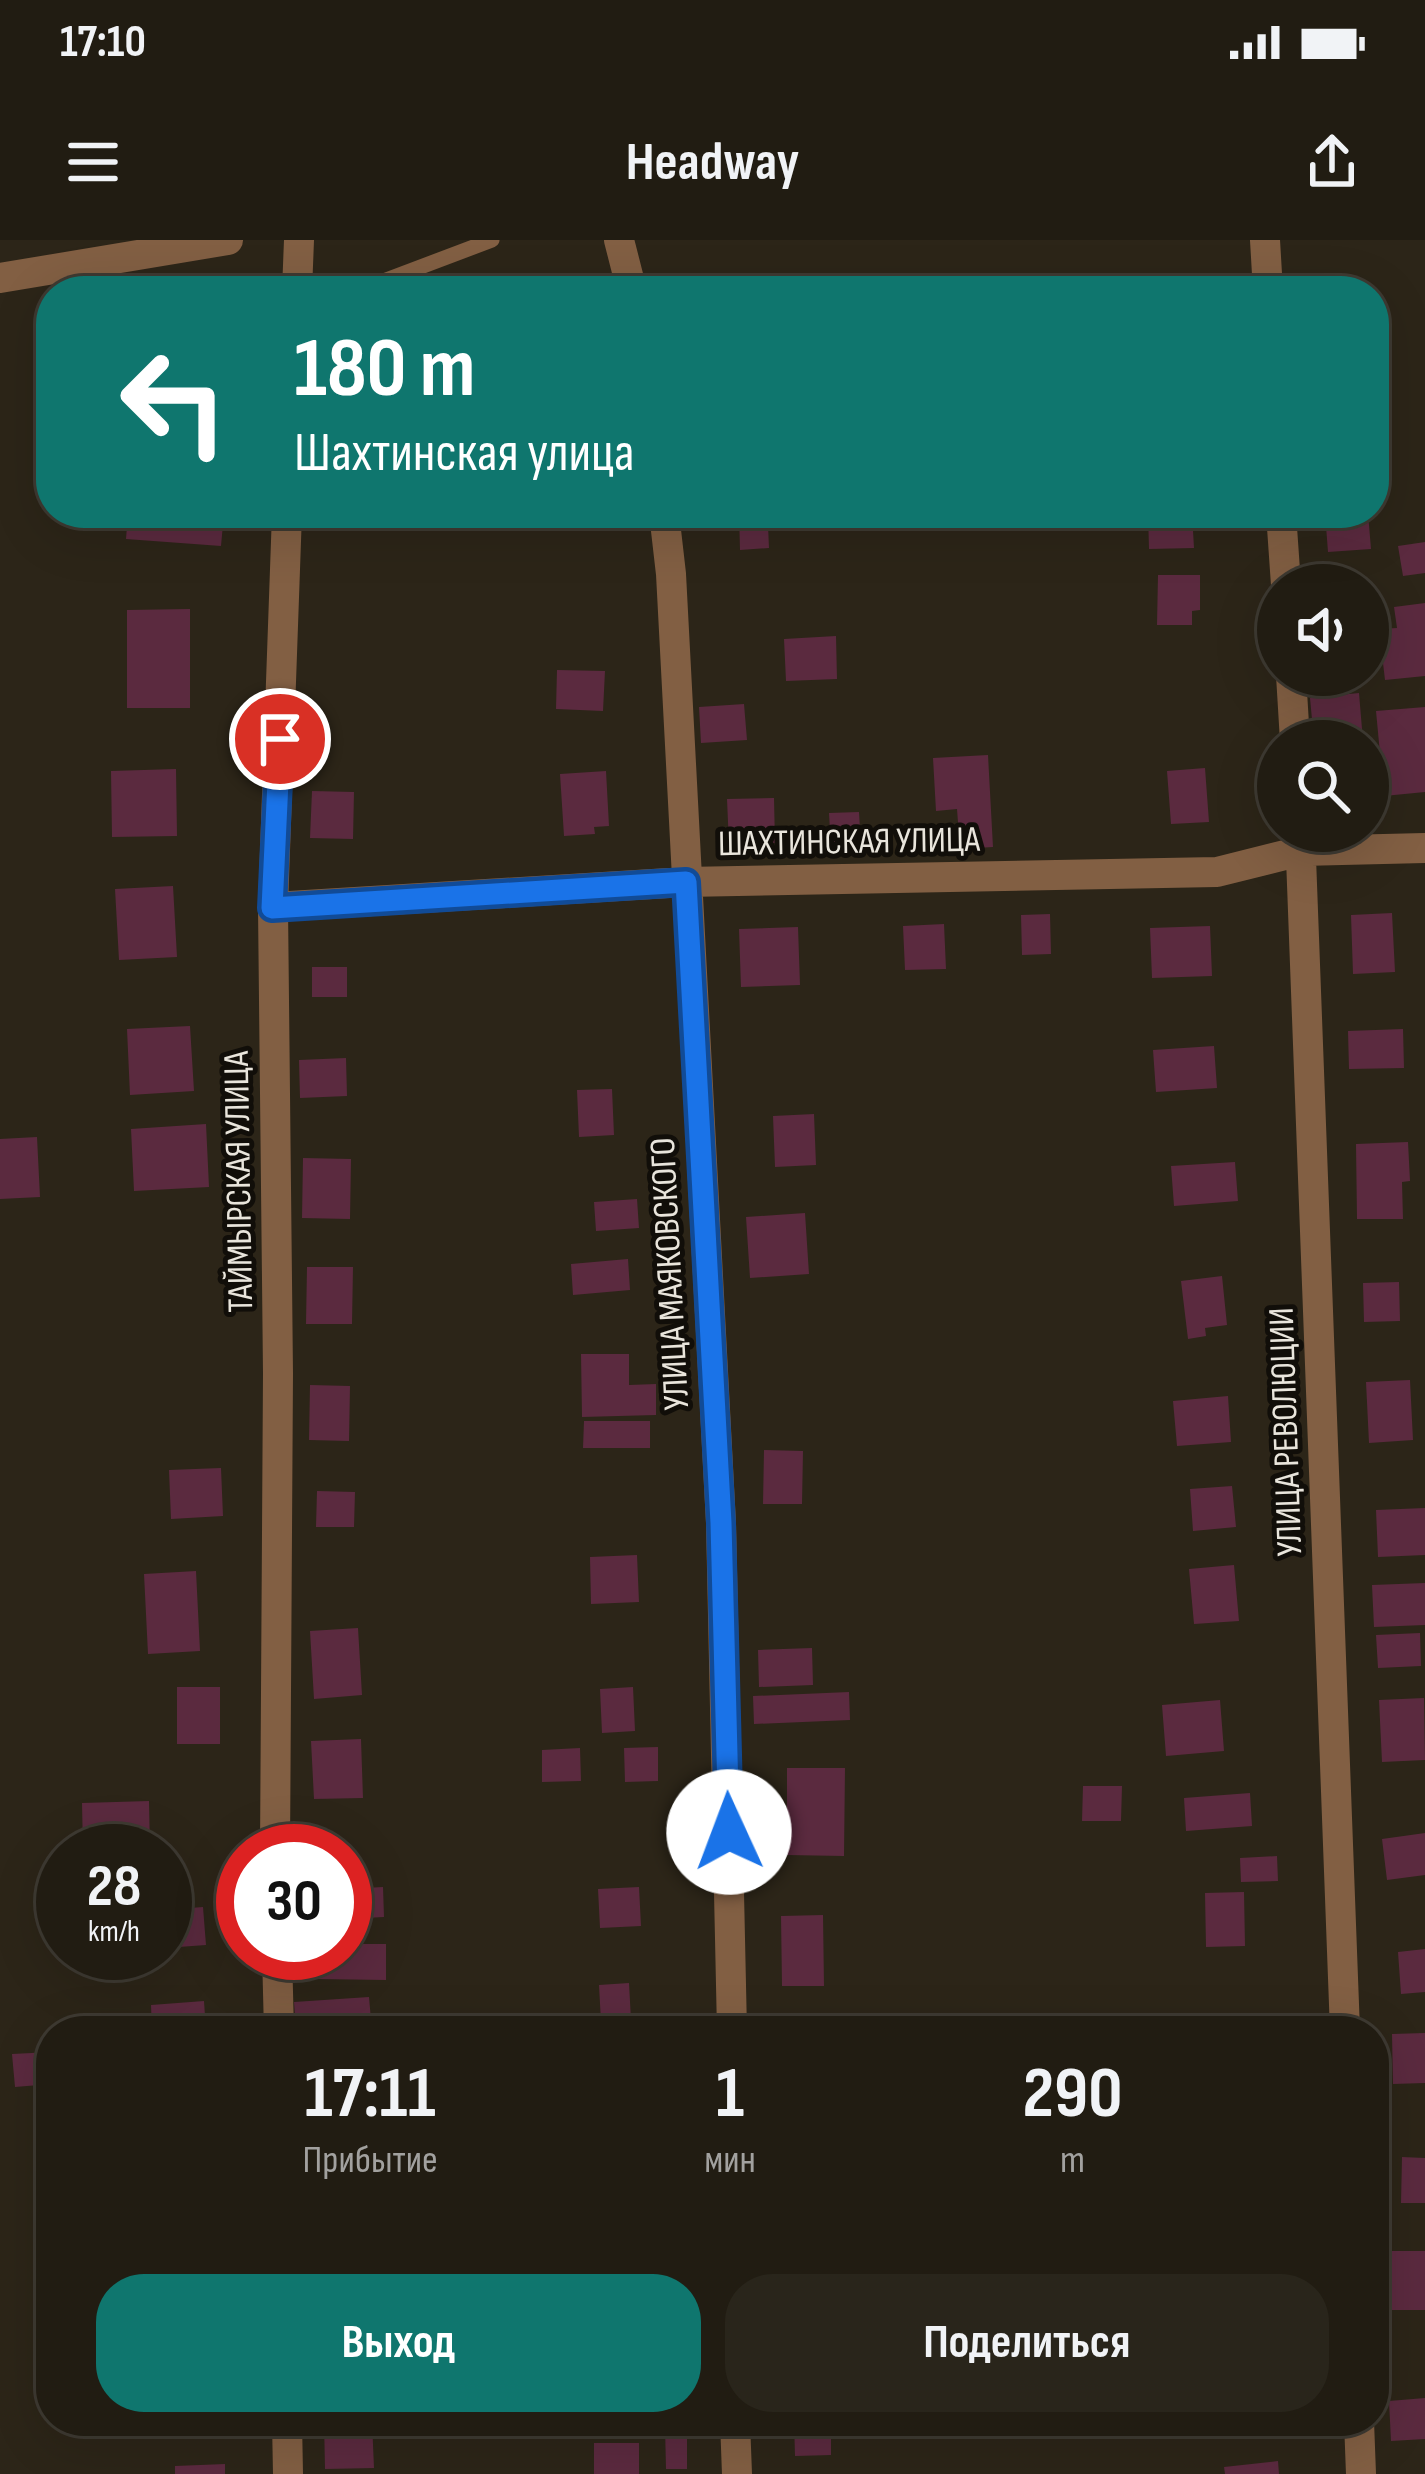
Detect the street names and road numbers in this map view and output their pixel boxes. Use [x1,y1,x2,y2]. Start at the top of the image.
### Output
street label: ШАХТИНСКАЯ УЛИЦА [718,819,981,866]
street label: ТАЙМЫРСКАЯ УЛИЦА [216,1050,263,1313]
street label: УЛИЦА МАЯКОВСКОГО [642,1136,699,1411]
street label: УЛИЦА РЕВОЛЮЦИИ [1261,1307,1312,1557]

